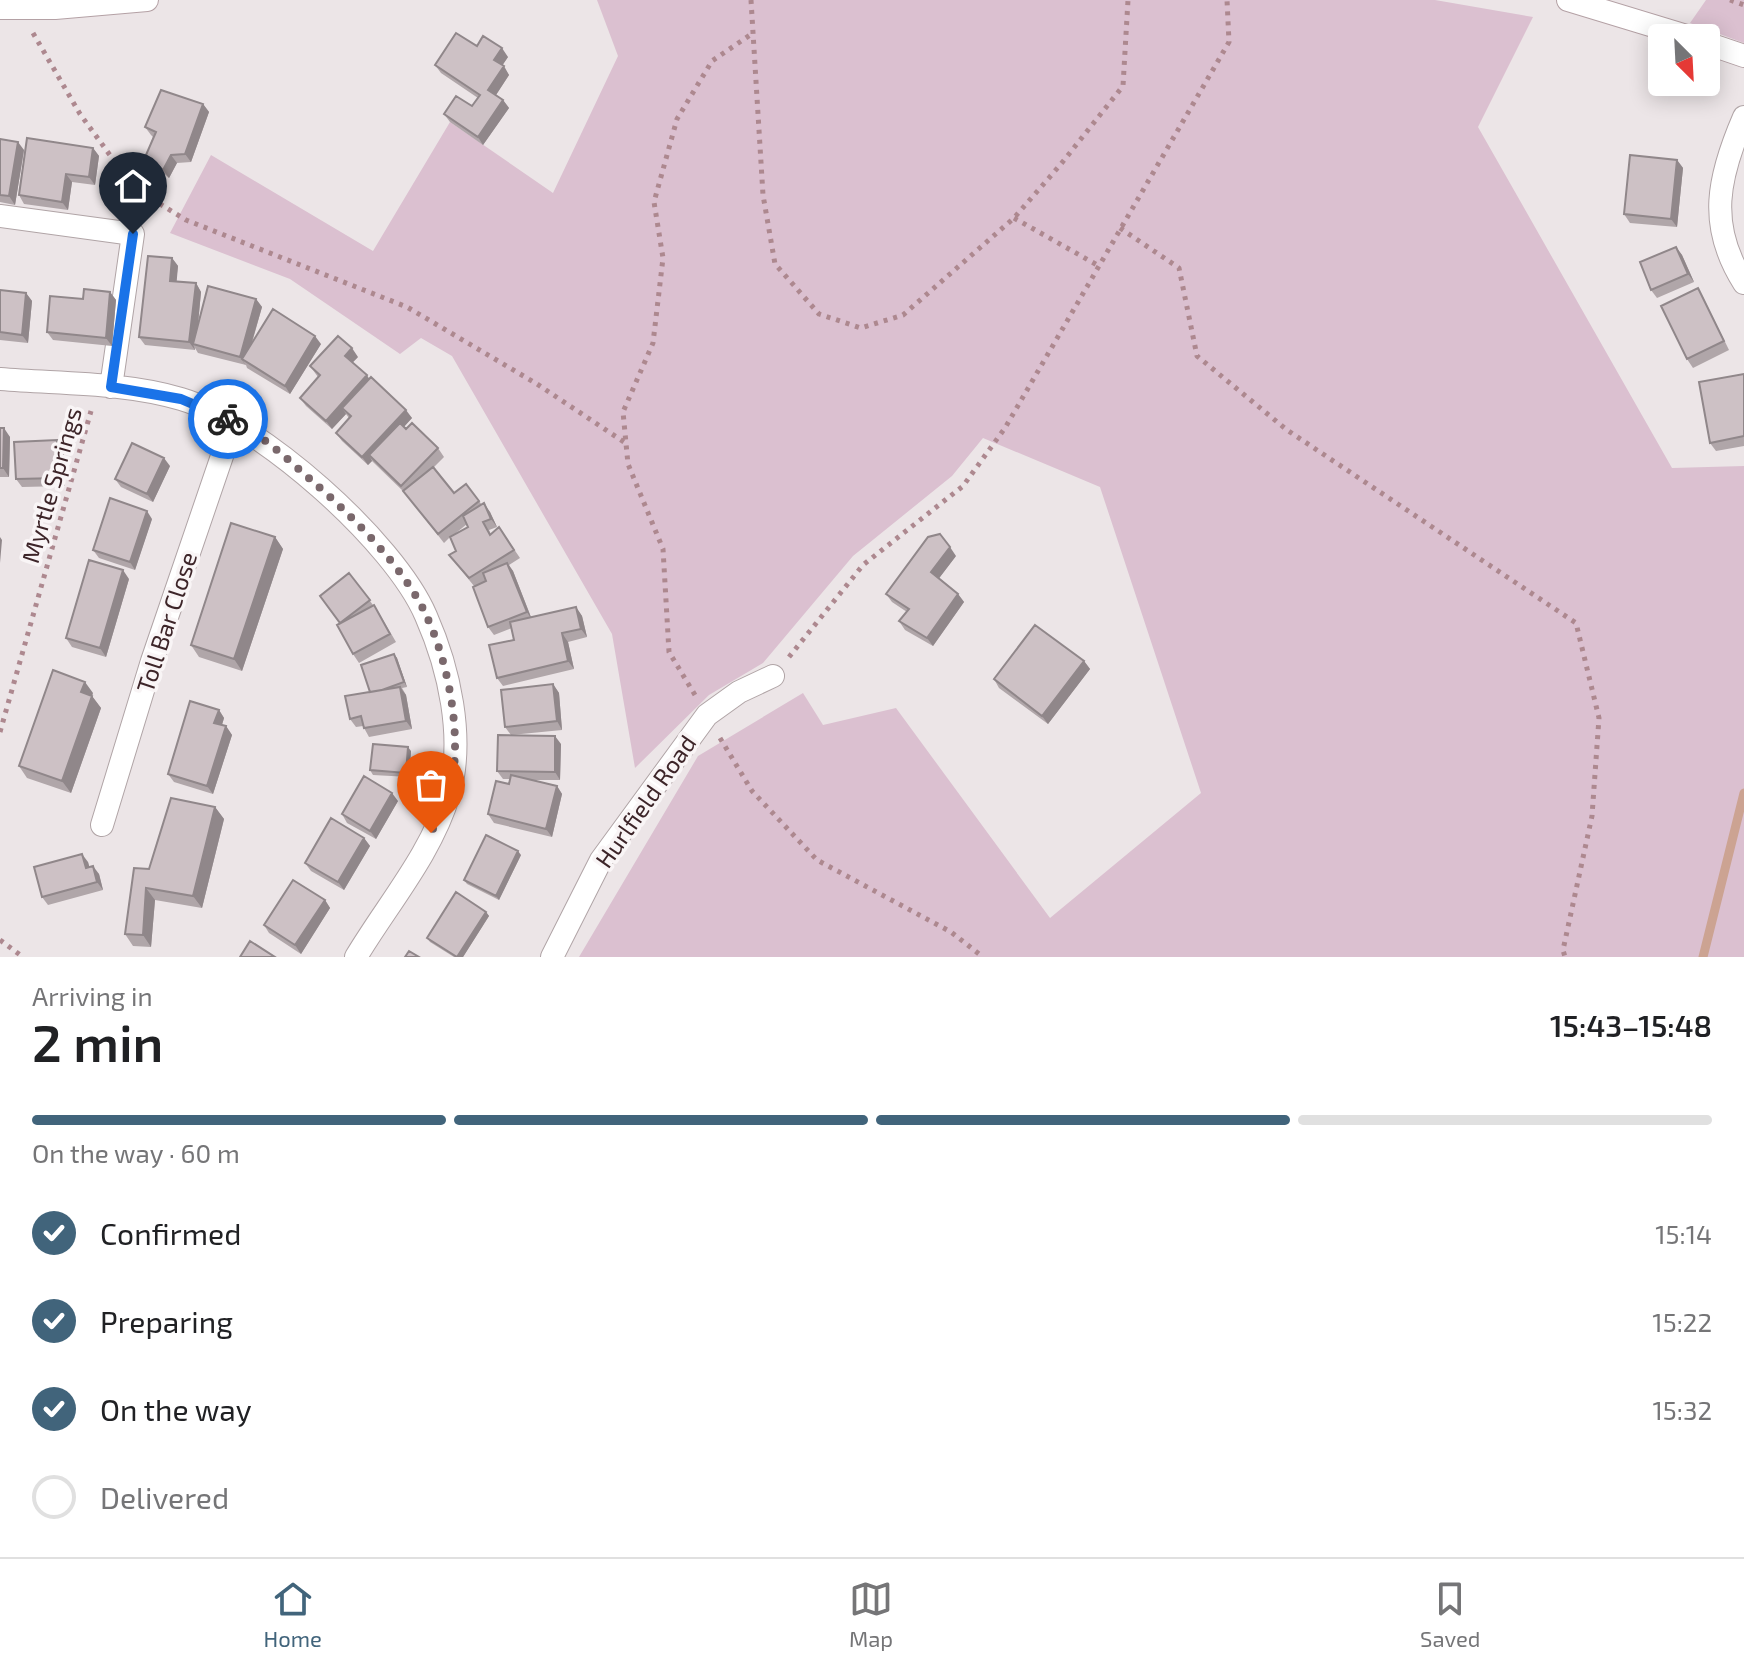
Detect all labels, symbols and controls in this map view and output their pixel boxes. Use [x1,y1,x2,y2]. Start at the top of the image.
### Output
north arrow [1648,24,1720,96]
map controls [1648,24,1720,96]
pin [99,152,167,234]
icon: home [111,164,155,208]
courier [188,379,268,459]
icon: bike [206,397,250,441]
street label: Myrtle Springs [15,404,87,566]
street label: Toll Bar Close [130,548,202,696]
street label: Hurlfield Road [589,729,701,873]
pin [397,751,465,833]
icon: bag [409,763,453,807]
text: Arriving in [32,980,153,1011]
text: 15:43–15:48 [1550,1007,1712,1043]
text: 2 min [32,1010,163,1072]
text: On the way · 60 m [32,1137,240,1168]
icon: check [32,1211,76,1255]
text: Confirmed [100,1215,241,1251]
text: 15:14 [1655,1218,1712,1249]
icon: check [32,1299,76,1343]
text: Preparing [100,1303,233,1339]
text: 15:22 [1652,1306,1712,1337]
icon: check [32,1387,76,1431]
text: On the way [100,1391,252,1427]
text: 15:32 [1653,1394,1712,1425]
text: Delivered [100,1479,229,1515]
tab: Home [264,1577,322,1651]
tab: Map [849,1577,893,1651]
tab: Saved [1420,1577,1480,1651]

